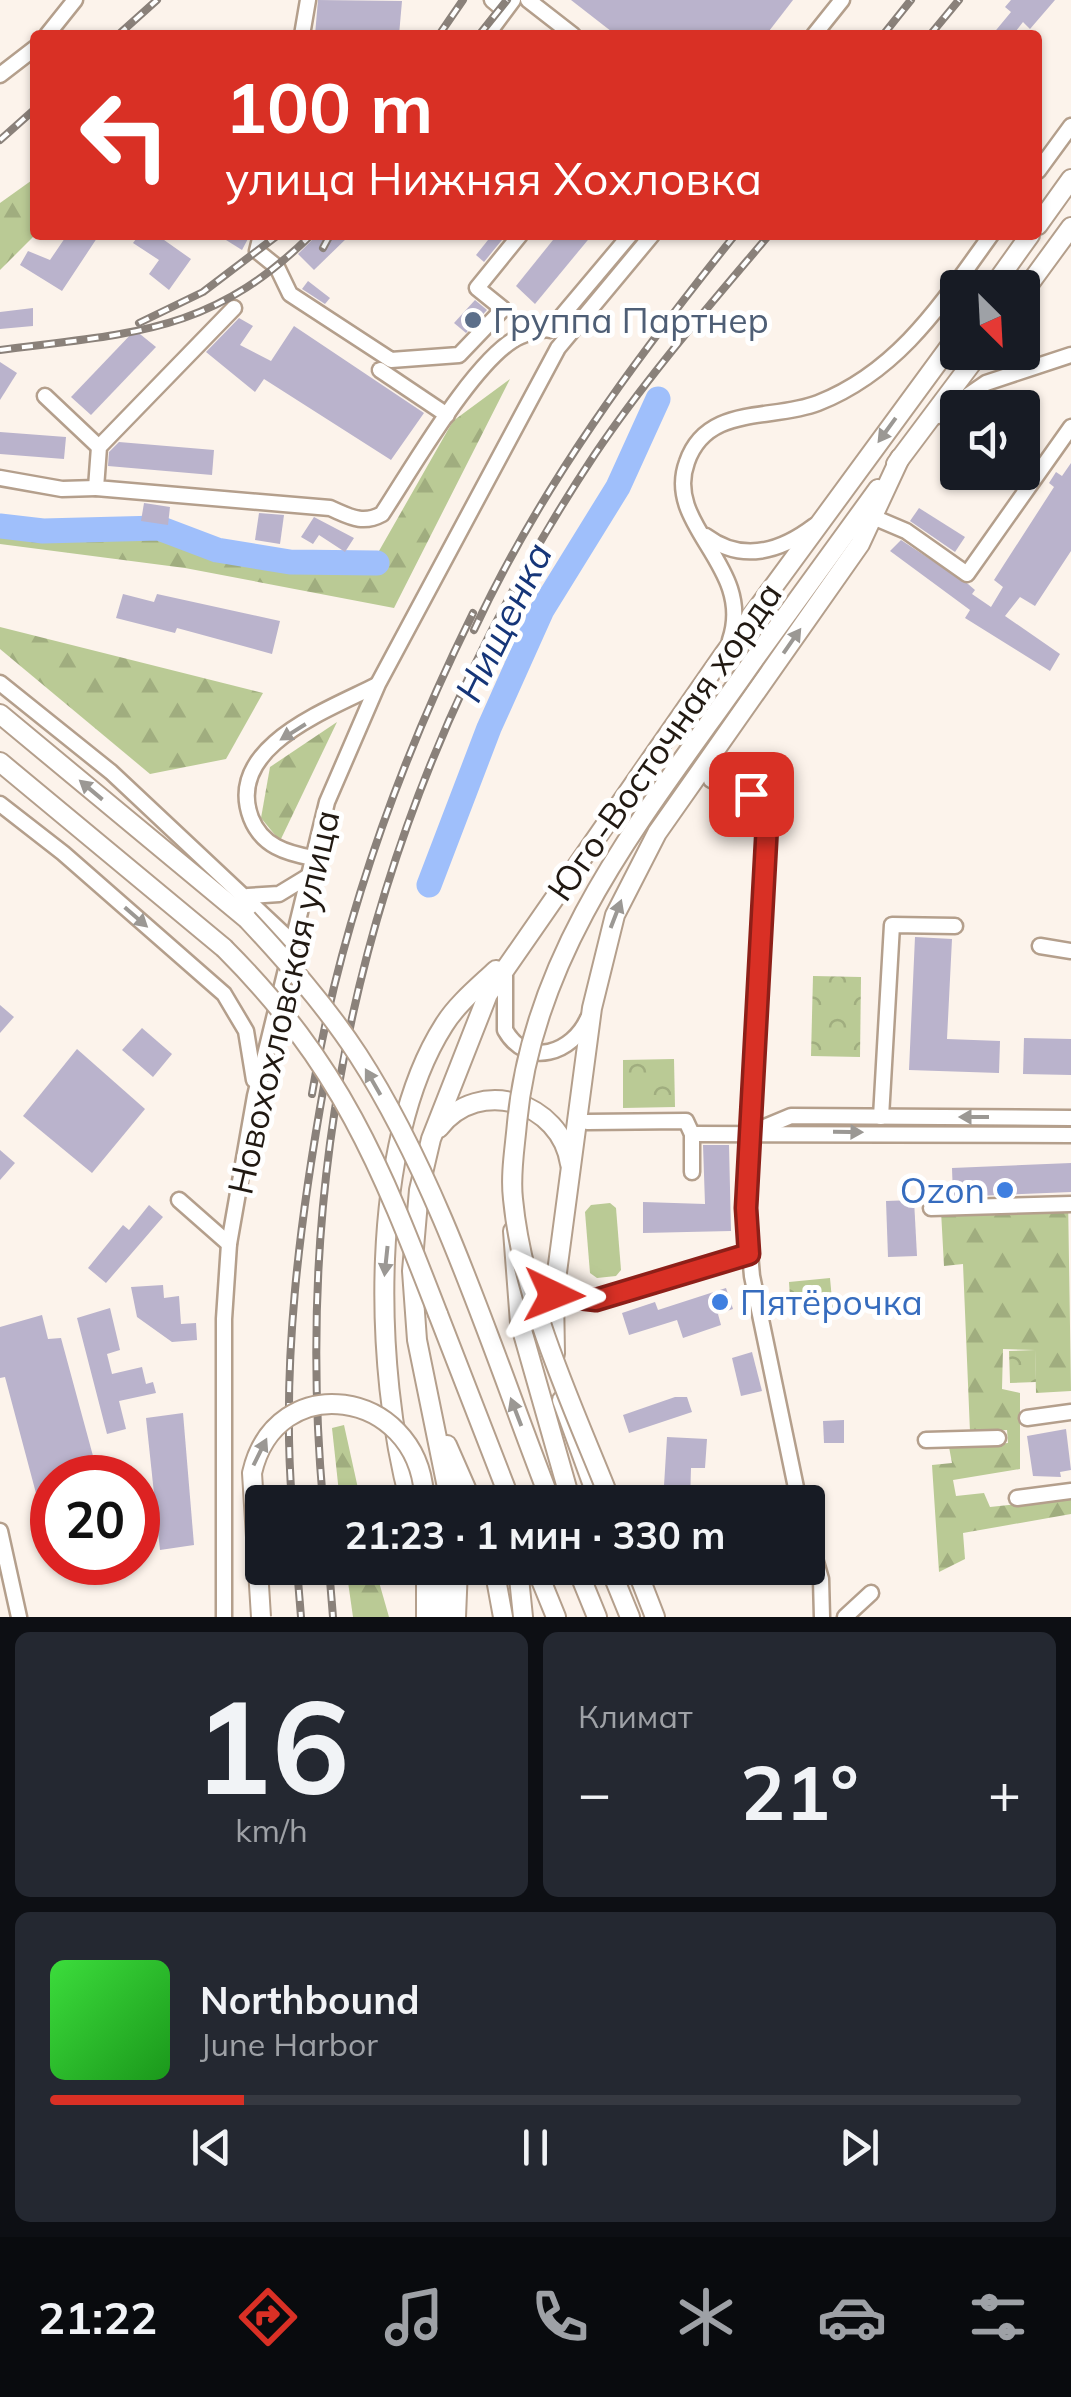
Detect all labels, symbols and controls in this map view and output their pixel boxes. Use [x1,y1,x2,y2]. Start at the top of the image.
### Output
text: 100 m [225,63,433,151]
icon: left [60,70,190,200]
text: улица Нижняя Хохловка [225,150,762,206]
north arrow [940,270,1040,370]
map controls [940,270,1040,490]
place label: Группа Партнер [493,298,769,342]
marker: Группа Партнер [462,309,484,331]
button: sound [940,390,1040,490]
one-way arrow [878,417,898,443]
water label: Нищенка [444,535,562,709]
street label: Юго-Восточная хорда [537,573,791,909]
one-way arrow [782,628,801,655]
one-way arrow [279,723,307,741]
pin [709,752,794,837]
icon: arrive [724,767,779,822]
one-way arrow [79,780,104,801]
street label: Новохохловская улица [217,806,349,1198]
one-way arrow [609,898,624,928]
one-way arrow [124,906,149,928]
one-way arrow [365,1068,382,1096]
one-way arrow [957,1109,989,1125]
one-way arrow [832,1124,864,1140]
place label: Ozon [900,1168,985,1212]
marker: Ozon [994,1179,1016,1201]
position arrow [502,1243,606,1347]
one-way arrow [378,1246,394,1278]
place label: Пятёрочка [740,1280,923,1324]
marker: Пятёрочка [709,1291,731,1313]
one-way arrow [507,1396,523,1426]
one-way arrow [252,1438,269,1467]
speed limit sign: 20 [30,1455,160,1585]
text: 21:23 · 1 мин · 330 m [345,1511,725,1559]
text: 16 [193,1663,350,1827]
text: Климат [578,1696,692,1736]
text: 21° [740,1745,859,1839]
text: − [578,1758,611,1827]
text: + [988,1758,1021,1827]
text: km/h [235,1810,308,1850]
text: Northbound [200,1976,420,2024]
text: June Harbor [200,2024,378,2064]
icon: previous [184,2120,239,2175]
icon: pause [508,2120,563,2175]
icon: next [832,2120,887,2175]
icon: directions [233,2282,303,2352]
icon: music [379,2282,449,2352]
icon: phone [525,2282,595,2352]
icon: climate [671,2282,741,2352]
icon: car [817,2282,887,2352]
icon: filters [963,2282,1033,2352]
text: 21:22 [38,2289,157,2345]

